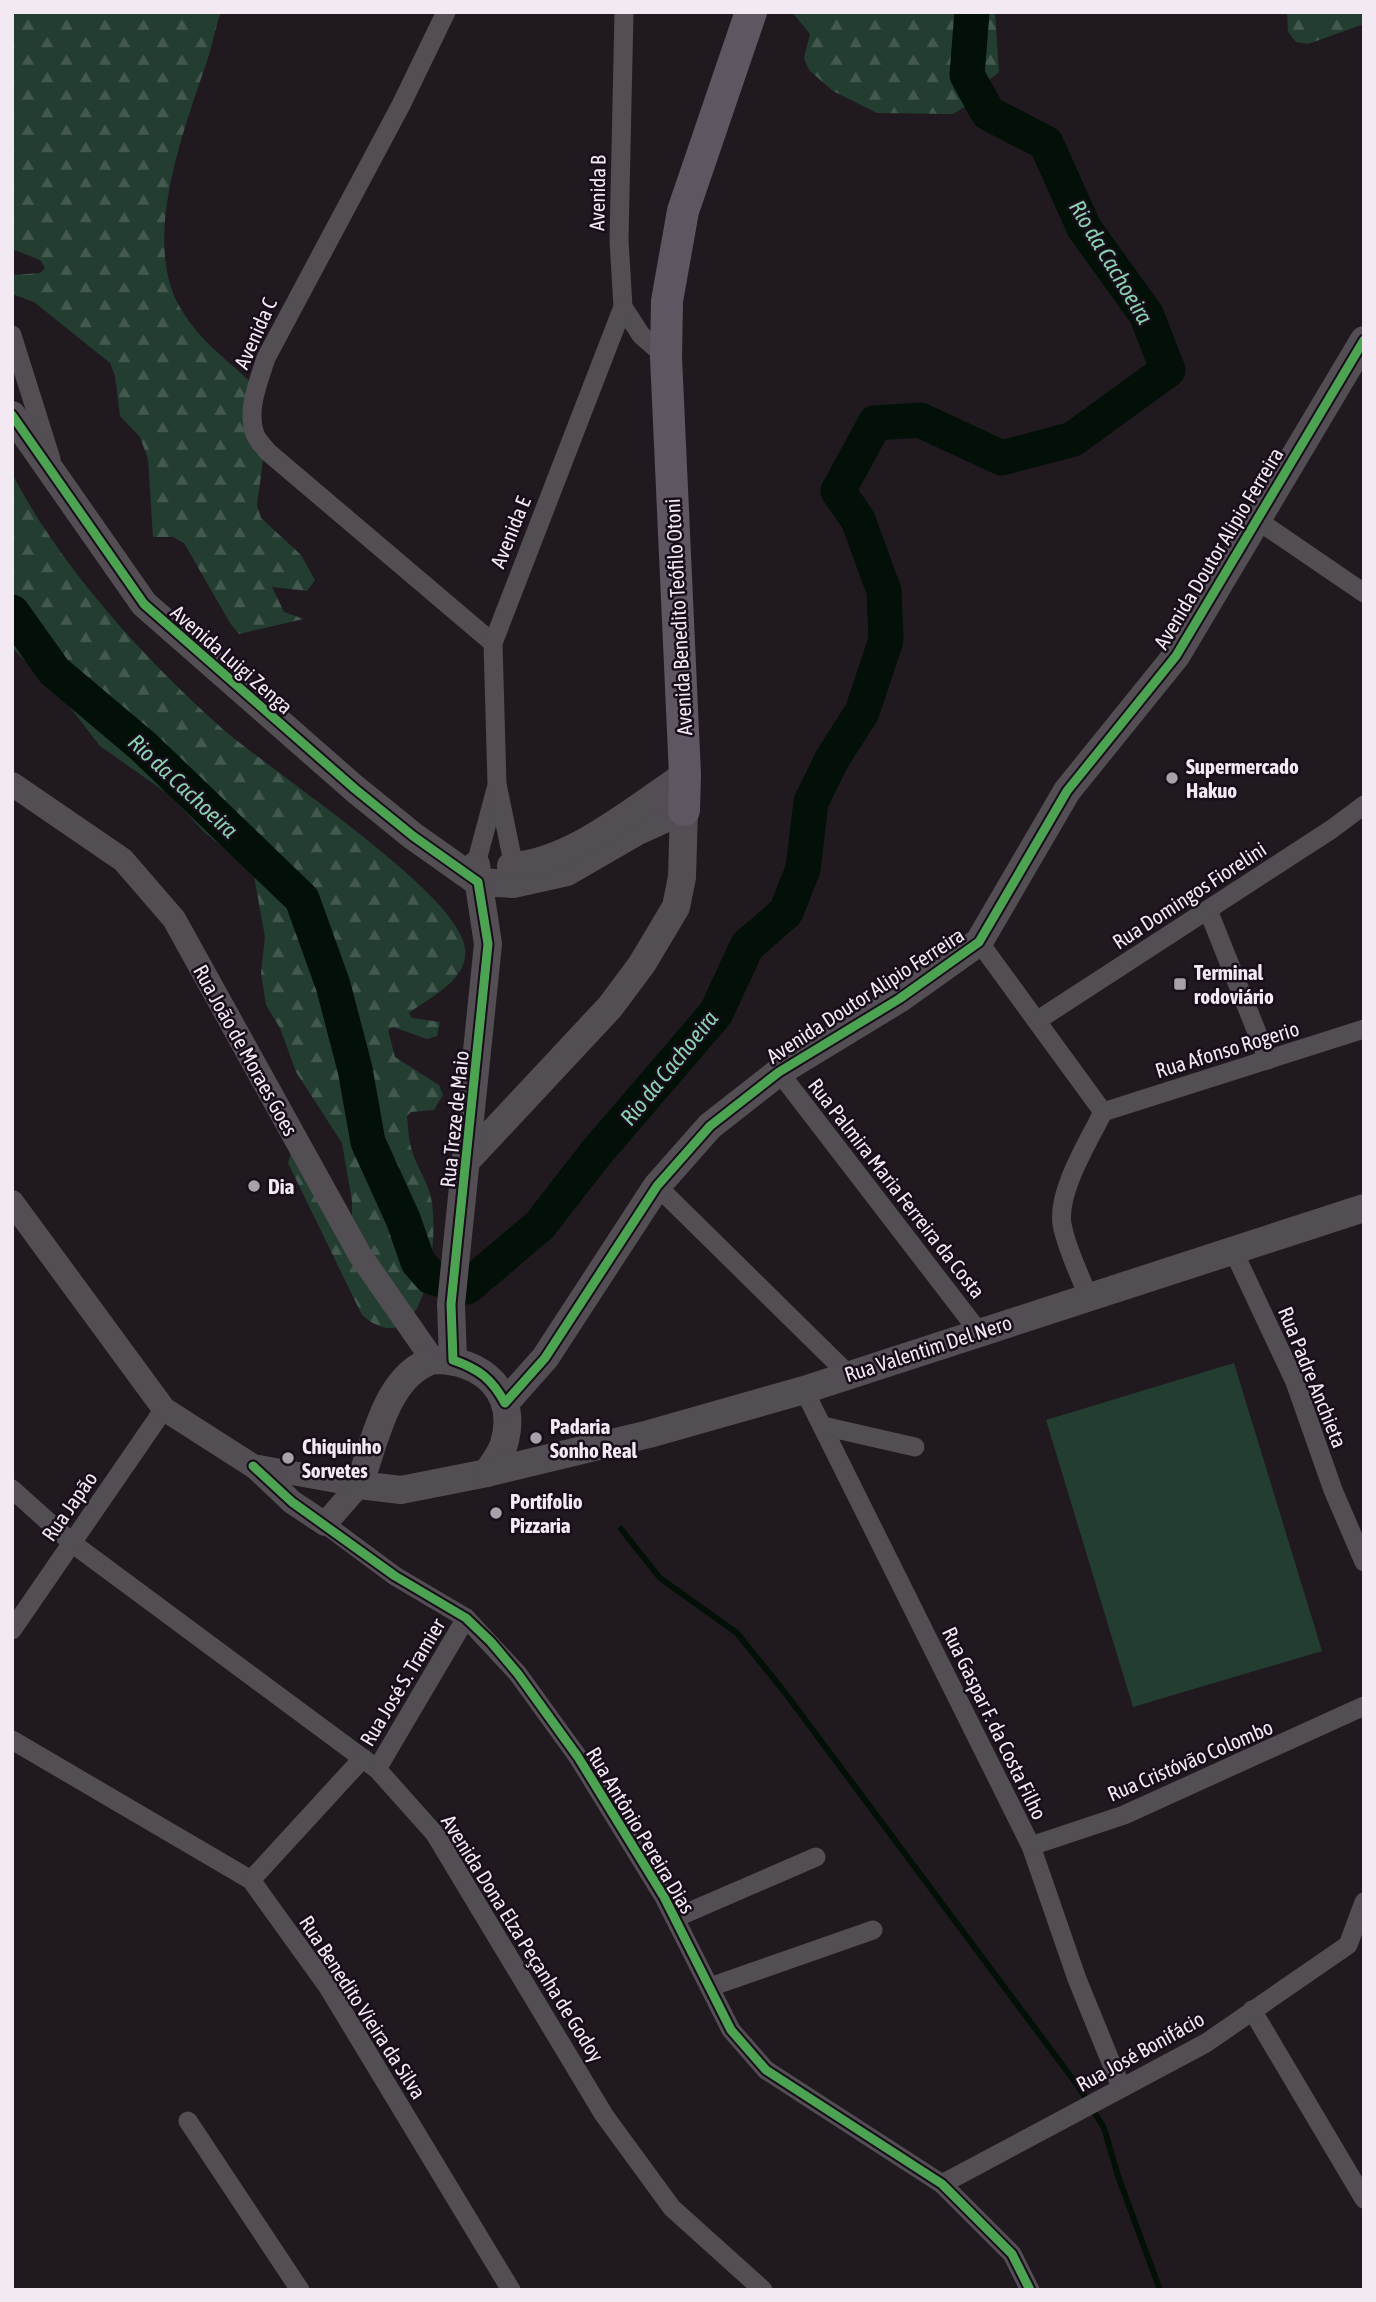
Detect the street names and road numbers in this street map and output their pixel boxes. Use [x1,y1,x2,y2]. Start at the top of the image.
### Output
street label: Avenida B [584,155,610,231]
street label: Avenida C [229,293,282,372]
street label: Avenida Doutor Alipio Ferreira [1148,443,1288,653]
street label: Avenida E [485,493,535,571]
street label: Avenida Benedito Teófilo Otoni [660,498,696,736]
street label: Avenida Luigi Zenga [166,600,298,718]
street label: Rua Domingos Fiorelini [1108,836,1270,954]
street label: Avenida Doutor Alipio Ferreira [762,922,968,1068]
street label: Rua João de Moraes Goes [189,960,303,1140]
street label: Rua Afonso Rogerio [1152,1016,1302,1082]
street label: Rua Treze de Maio [435,1049,473,1189]
street label: Rua Palmira Maria Ferreira da Costa [804,1073,990,1303]
street label: Rua Padre Anchieta [1274,1303,1352,1451]
street label: Rua Valentim Del Nero [841,1310,1015,1386]
street label: Rua Japão [36,1467,102,1545]
street label: Rua José S. Tramier [355,1613,450,1750]
street label: Rua Gaspar F. da Costa Filho [938,1623,1052,1823]
street label: Rua Cristóvão Colombo [1104,1714,1276,1806]
street label: Rua Antônio Pereira Dias [582,1743,700,1917]
street label: Avenida Dona Elza Peçanha de Godoy [437,1810,609,2066]
street label: Rua Benedito Vieira da Silva [295,1911,431,2103]
street label: Rua José Bonifácio [1072,2006,1208,2096]

